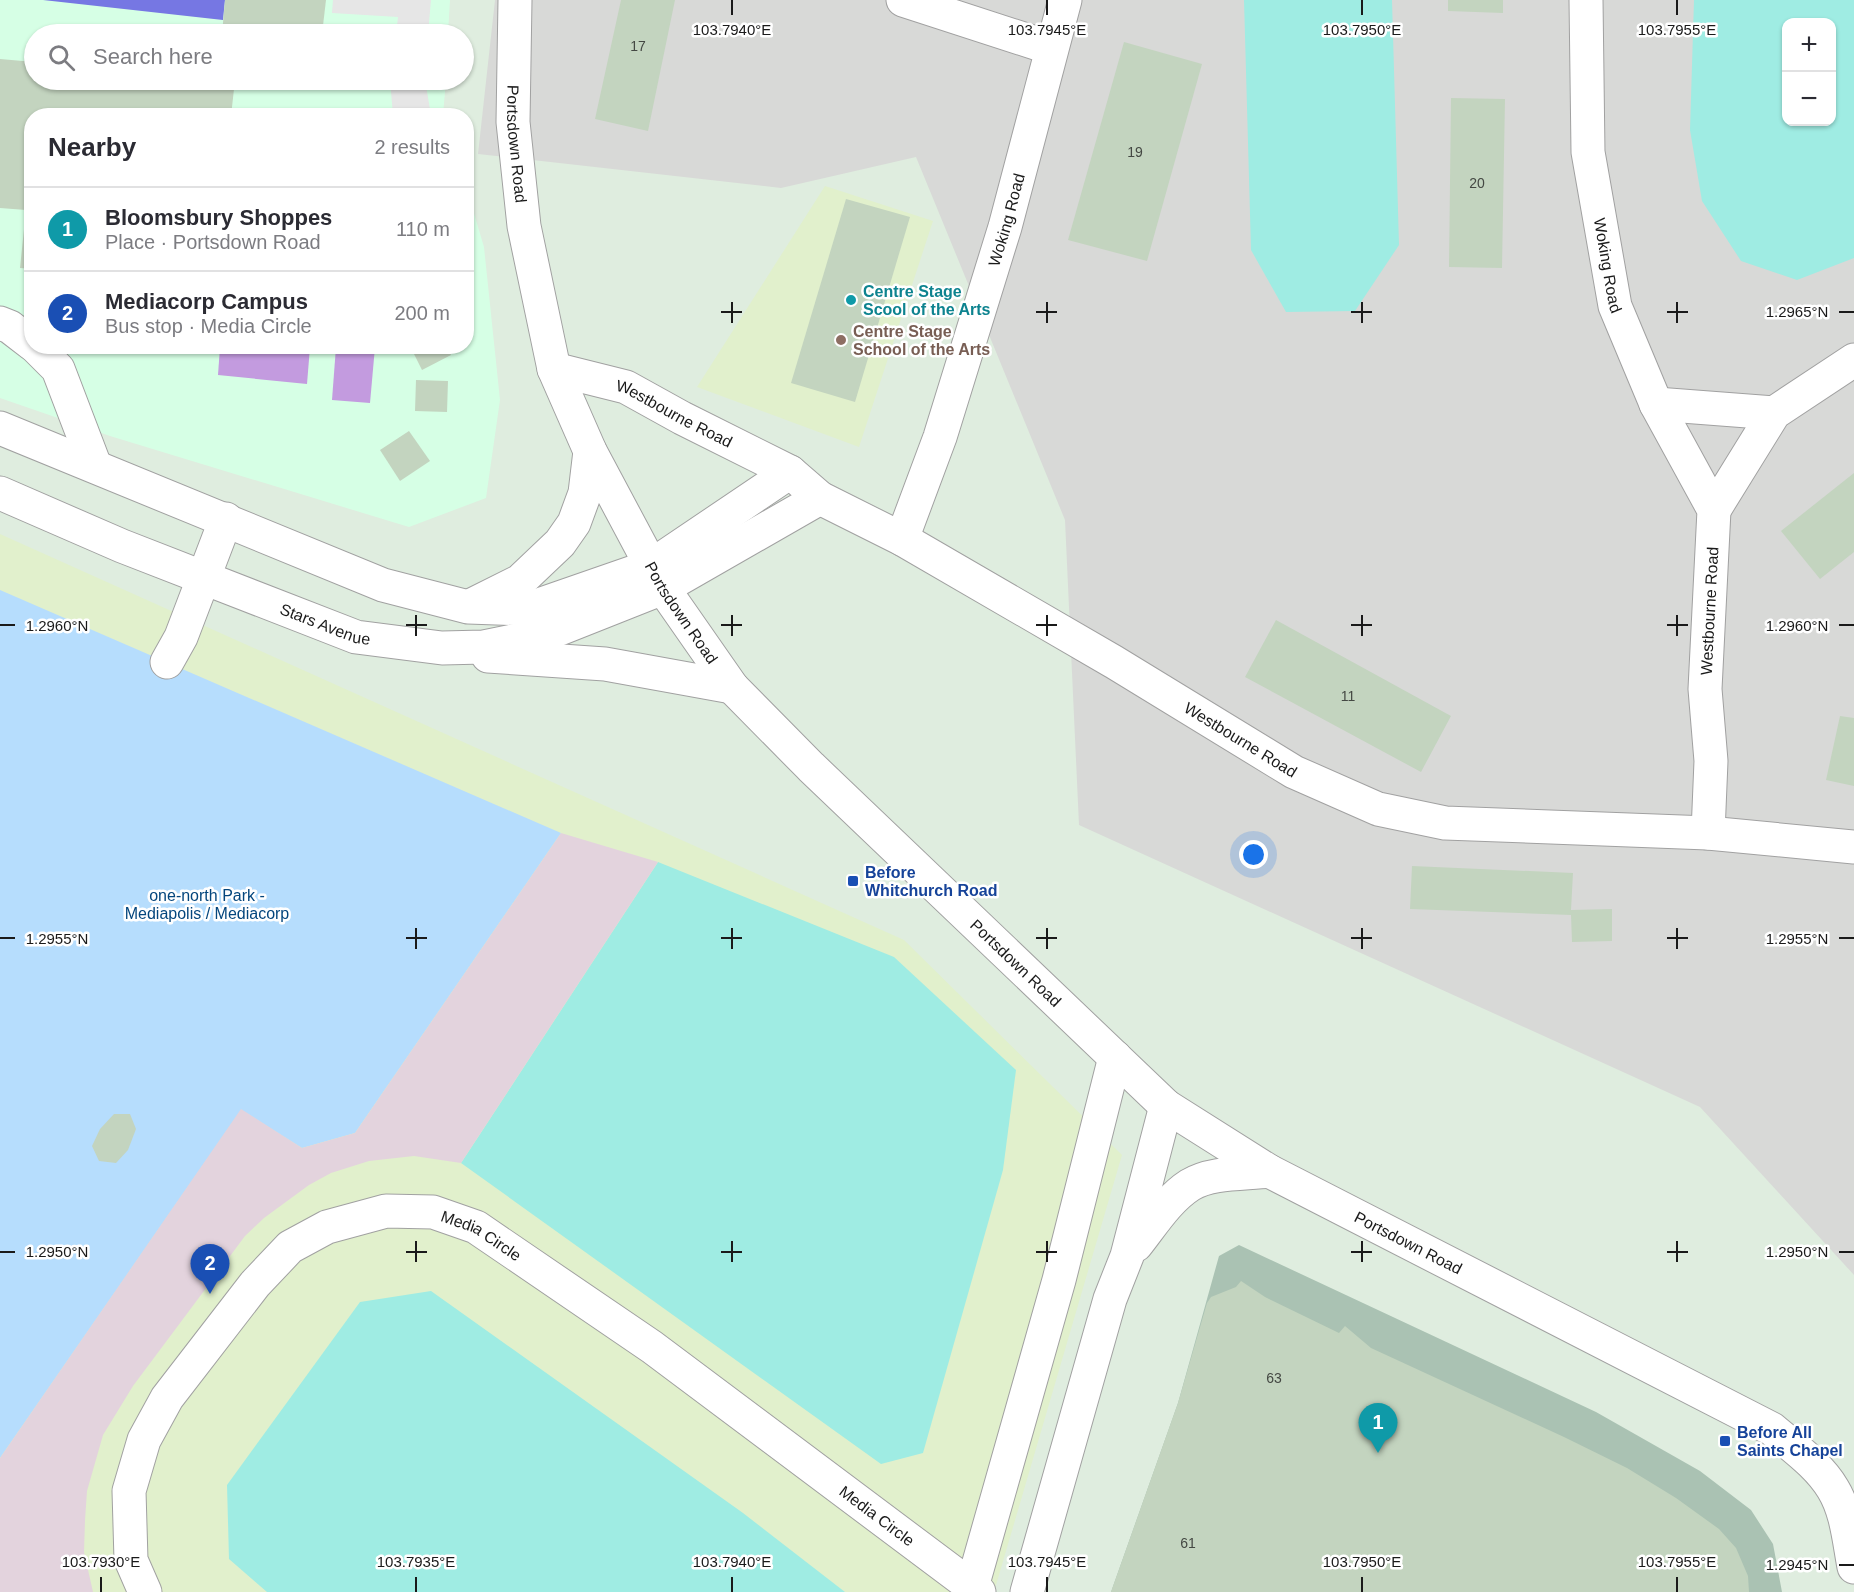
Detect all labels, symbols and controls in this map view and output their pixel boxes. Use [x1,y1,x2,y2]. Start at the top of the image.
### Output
map controls [1782,18,1836,126]
button: + [1782,18,1836,72]
text: 103.7940°E [693,21,771,38]
text: 103.7945°E [1008,21,1086,38]
text: 103.7950°E [1323,21,1401,38]
text: 103.7955°E [1638,21,1716,38]
search box [24,24,474,90]
house number: 17 [630,38,646,54]
icon: search [45,41,78,74]
text: Search here [93,44,213,69]
button: − [1782,72,1836,126]
street label: Portsdown Road [504,85,529,204]
text: Nearby [48,132,136,162]
text: 2 results [374,136,450,158]
house number: 19 [1127,144,1143,160]
street label: Woking Road [985,172,1028,268]
house number: 20 [1469,175,1485,191]
text: Bloomsbury Shoppes [105,205,332,230]
street label: Woking Road [1591,217,1625,316]
text: 1 [62,218,73,240]
text: 110 m [396,218,450,240]
text: Place · Portsdown Road [105,231,321,253]
place label: Centre Stage Scool of the Arts [863,283,991,318]
text: Mediacorp Campus [105,289,308,314]
marker: Centre Stage Scool of the Arts [844,293,858,307]
text: 2 [62,302,73,324]
text: 200 m [394,302,450,324]
text: 1.2965°N [1766,303,1828,320]
text: Bus stop · Media Circle [105,315,312,337]
place label: Centre Stage School of the Arts [853,323,990,358]
marker: Centre Stage School of the Arts [834,333,848,347]
street label: Westbourne Road [615,377,735,451]
street label: Westbourne Road [1698,546,1721,676]
street label: Portsdown Road [642,559,721,667]
street label: Stars Avenue [278,600,371,648]
text: 1.2960°N [26,617,88,634]
text: 1.2960°N [1766,617,1828,634]
house number: 11 [1341,688,1355,704]
street label: Westbourne Road [1181,699,1300,781]
your location [1239,840,1268,869]
place label: Before Whitchurch Road [865,864,997,899]
marker: Before Whitchurch Road [846,874,860,888]
park label: one-north Park - Mediapolis / Mediacorp [125,887,289,922]
street label: Portsdown Road [967,916,1064,1010]
text: 1.2955°N [26,930,88,947]
text: 1.2955°N [1766,930,1828,947]
street label: Media Circle [439,1208,524,1264]
street label: Portsdown Road [1352,1208,1465,1278]
text: 1.2950°N [26,1243,88,1260]
text: 1.2950°N [1766,1243,1828,1260]
pin: 2 [190,1244,230,1294]
house number: 63 [1266,1370,1282,1386]
pin: 1 [1358,1404,1398,1453]
place label: Before All Saints Chapel [1737,1424,1843,1459]
marker: Before All Saints Chapel [1718,1434,1732,1448]
street label: Media Circle [836,1483,918,1550]
house number: 61 [1180,1535,1196,1551]
text: 103.7930°E [62,1553,140,1570]
text: 103.7935°E [377,1553,455,1570]
text: 103.7940°E [693,1553,771,1570]
text: 103.7945°E [1008,1553,1086,1570]
text: 103.7950°E [1323,1553,1401,1570]
text: 103.7955°E [1638,1553,1716,1570]
text: 1.2945°N [1766,1556,1828,1573]

